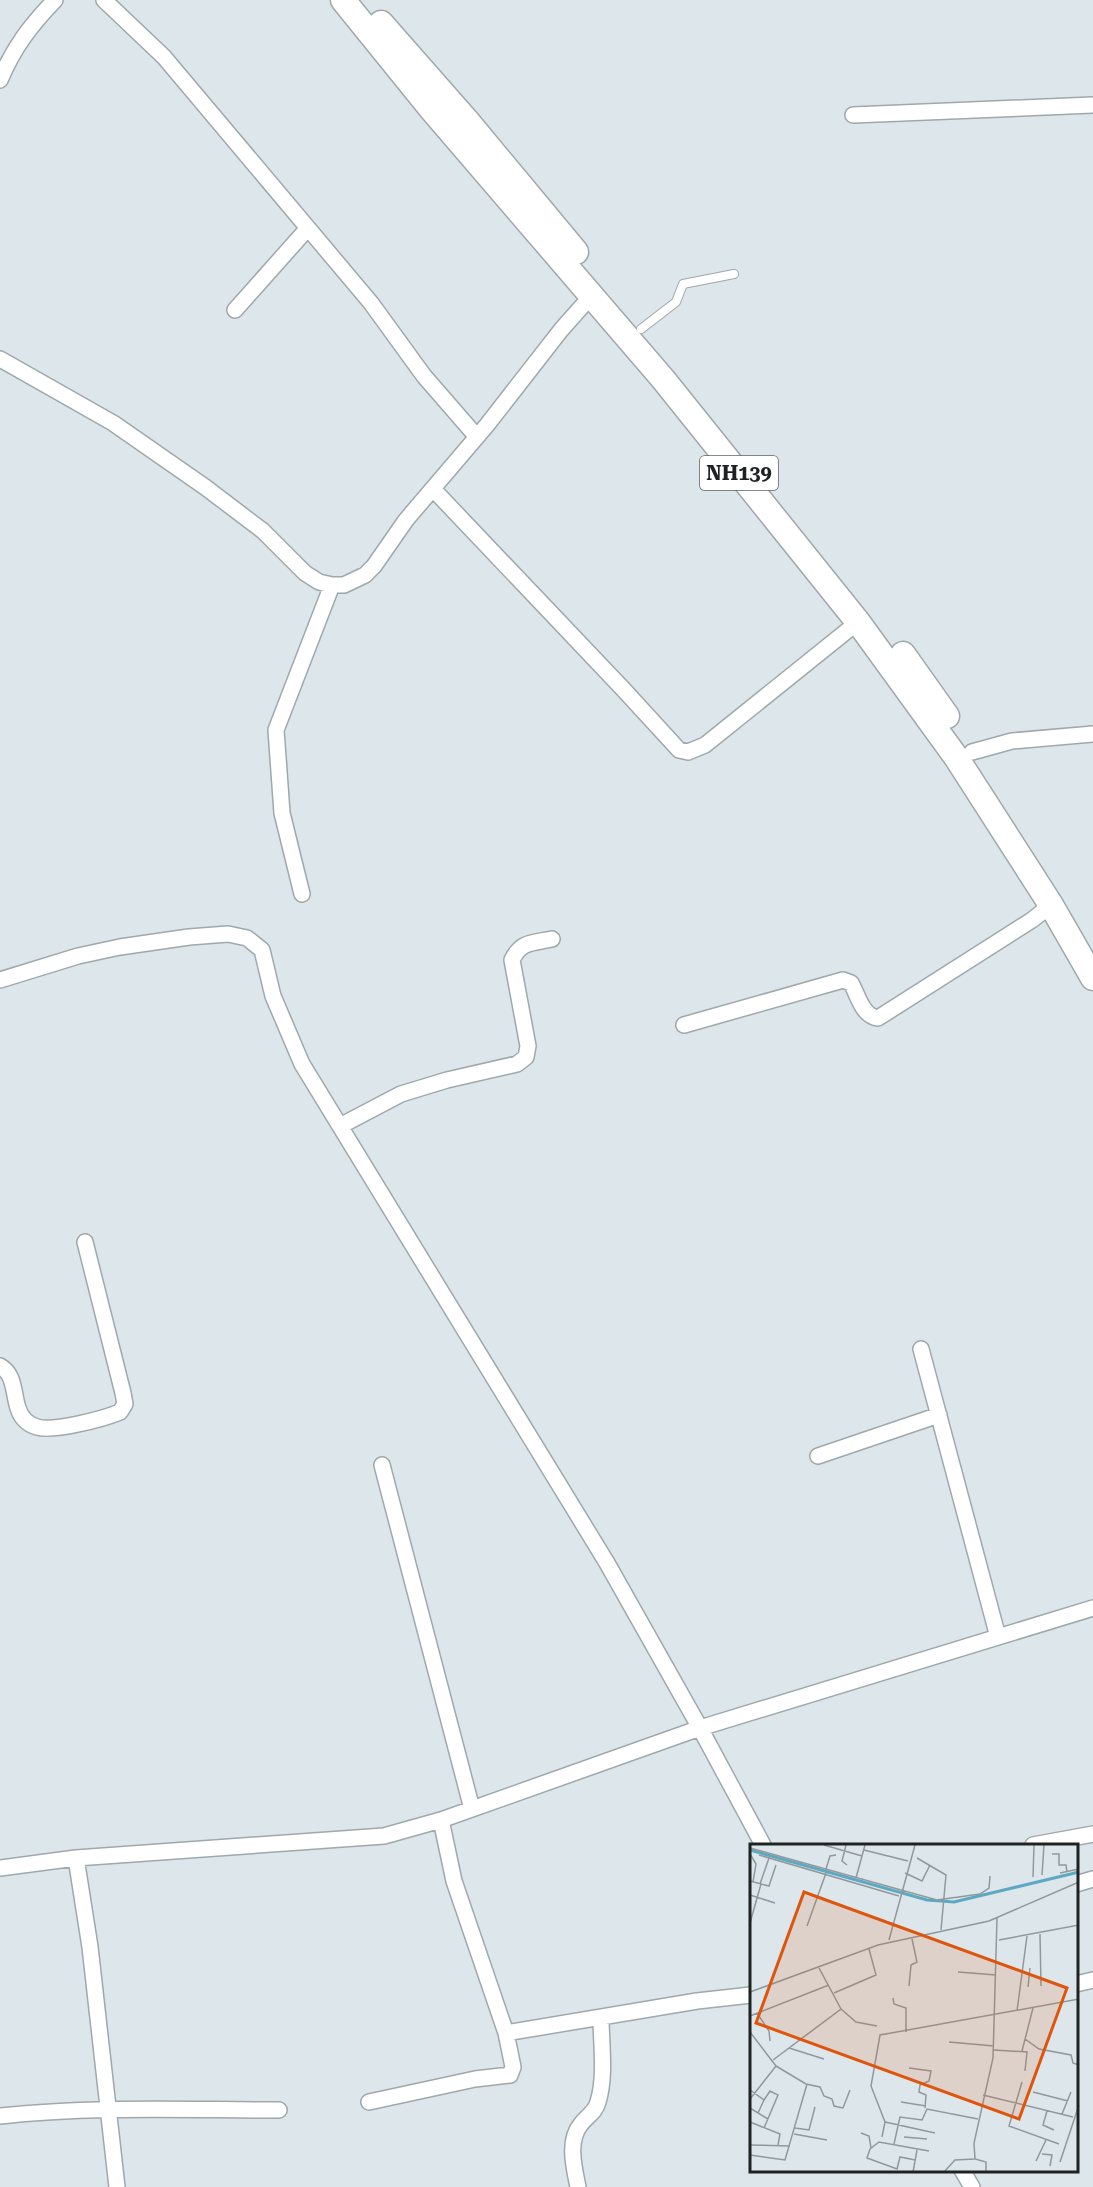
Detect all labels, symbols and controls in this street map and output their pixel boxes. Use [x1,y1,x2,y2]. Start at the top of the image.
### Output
road number: NH139 [700,456,778,490]
inset map [750,1844,1078,2172]

